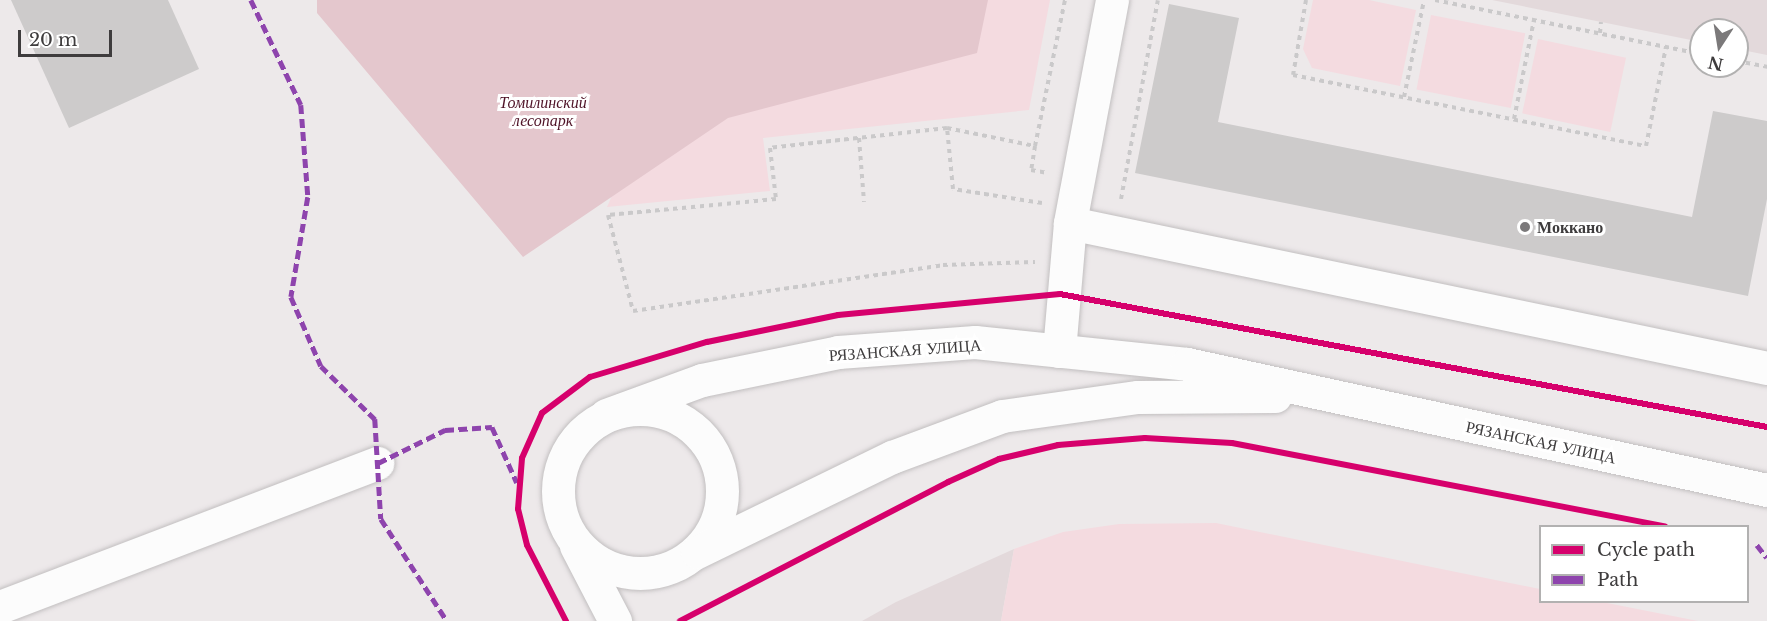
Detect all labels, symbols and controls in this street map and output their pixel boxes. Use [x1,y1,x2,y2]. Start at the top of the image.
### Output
scale bar [21,18,116,56]
north arrow [1689,18,1749,78]
text: 20 m [29,29,77,51]
text: N [1706,52,1725,75]
park label: Томилинский лесопарк [499,92,587,130]
place label: Моккано [1537,217,1603,237]
marker: Моккано [1518,220,1532,234]
street label: РЯЗАНСКАЯ УЛИЦА [828,335,982,365]
street label: РЯЗАНСКАЯ УЛИЦА [1464,417,1618,467]
legend [1539,525,1749,603]
text: Cycle path [1597,539,1695,561]
text: Path [1597,569,1638,591]

